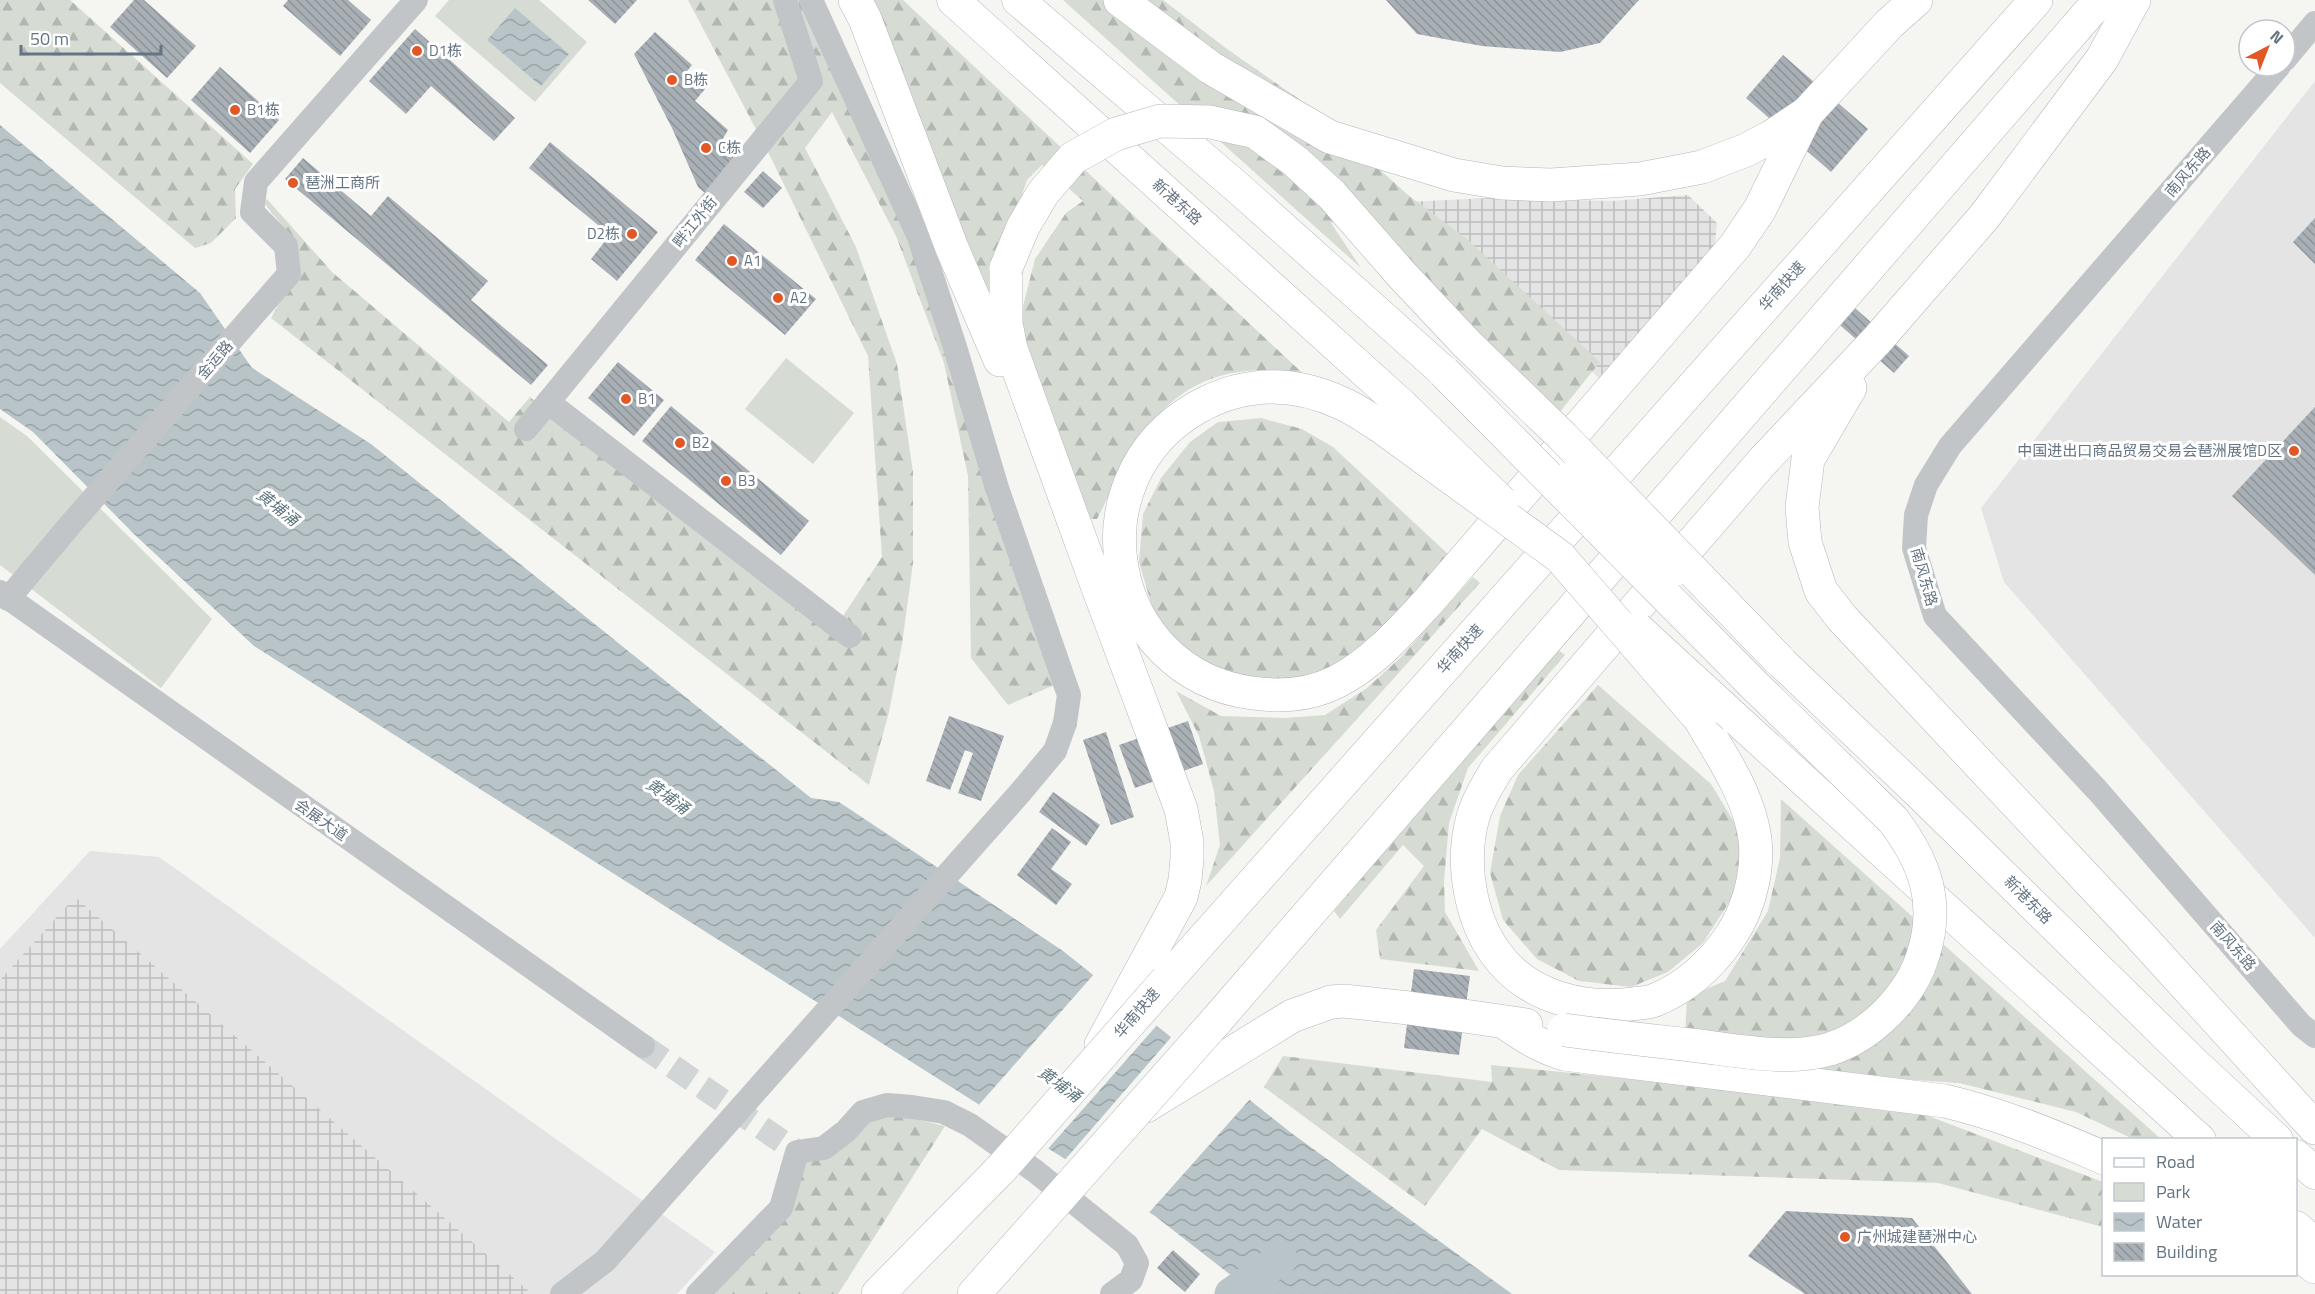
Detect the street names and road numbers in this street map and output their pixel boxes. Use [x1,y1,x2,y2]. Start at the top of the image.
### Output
street label: 南风东路 [2159,141,2216,202]
street label: 新港东路 [1147,173,1207,230]
street label: 畔江外街 [667,191,722,252]
street label: 华南快速 [1753,256,1810,316]
street label: 金运路 [191,335,238,384]
street label: 南风东路 [1905,545,1944,609]
street label: 华南快速 [1431,619,1488,679]
street label: 会展大道 [290,793,352,846]
street label: 新港东路 [1999,870,2058,929]
street label: 南风东路 [2205,915,2262,976]
street label: 华南快速 [1108,982,1165,1043]

